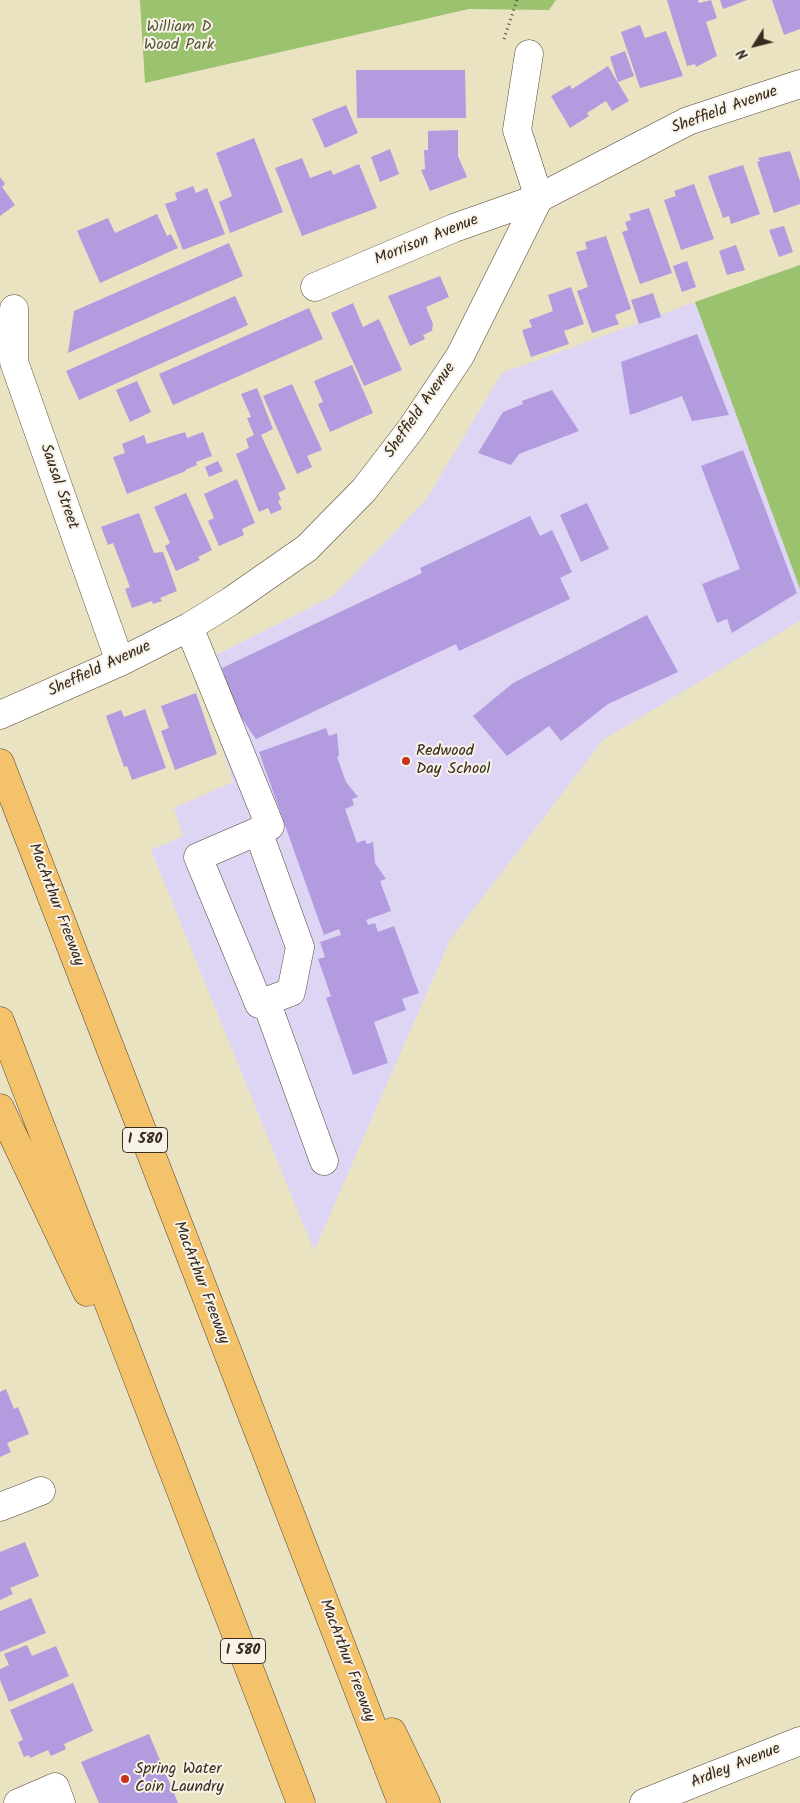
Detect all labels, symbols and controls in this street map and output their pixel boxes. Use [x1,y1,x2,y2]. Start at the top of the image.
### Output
park label: William D Wood Park [144,18,214,56]
north arrow [730,20,780,70]
text: N [731,44,754,64]
street label: Sheffield Avenue [669,83,781,139]
street label: Morrison Avenue [372,211,482,271]
street label: Sheffield Avenue [381,360,461,462]
street label: Sausal Street [34,442,82,532]
street label: Sheffield Avenue [45,638,155,702]
place label: Redwood Day School [416,742,490,780]
marker: Redwood Day School [400,755,412,767]
street label: MacArthur Freeway [23,841,87,969]
road number: I 580 [122,1128,168,1152]
street label: MacArthur Freeway [168,1219,232,1347]
street label: MacArthur Freeway [314,1597,378,1725]
road number: I 580 [220,1638,266,1664]
street label: Ardley Avenue [688,1740,784,1794]
place label: Spring Water Coin Laundry [135,1760,224,1798]
marker: Spring Water Coin Laundry [119,1773,131,1785]

